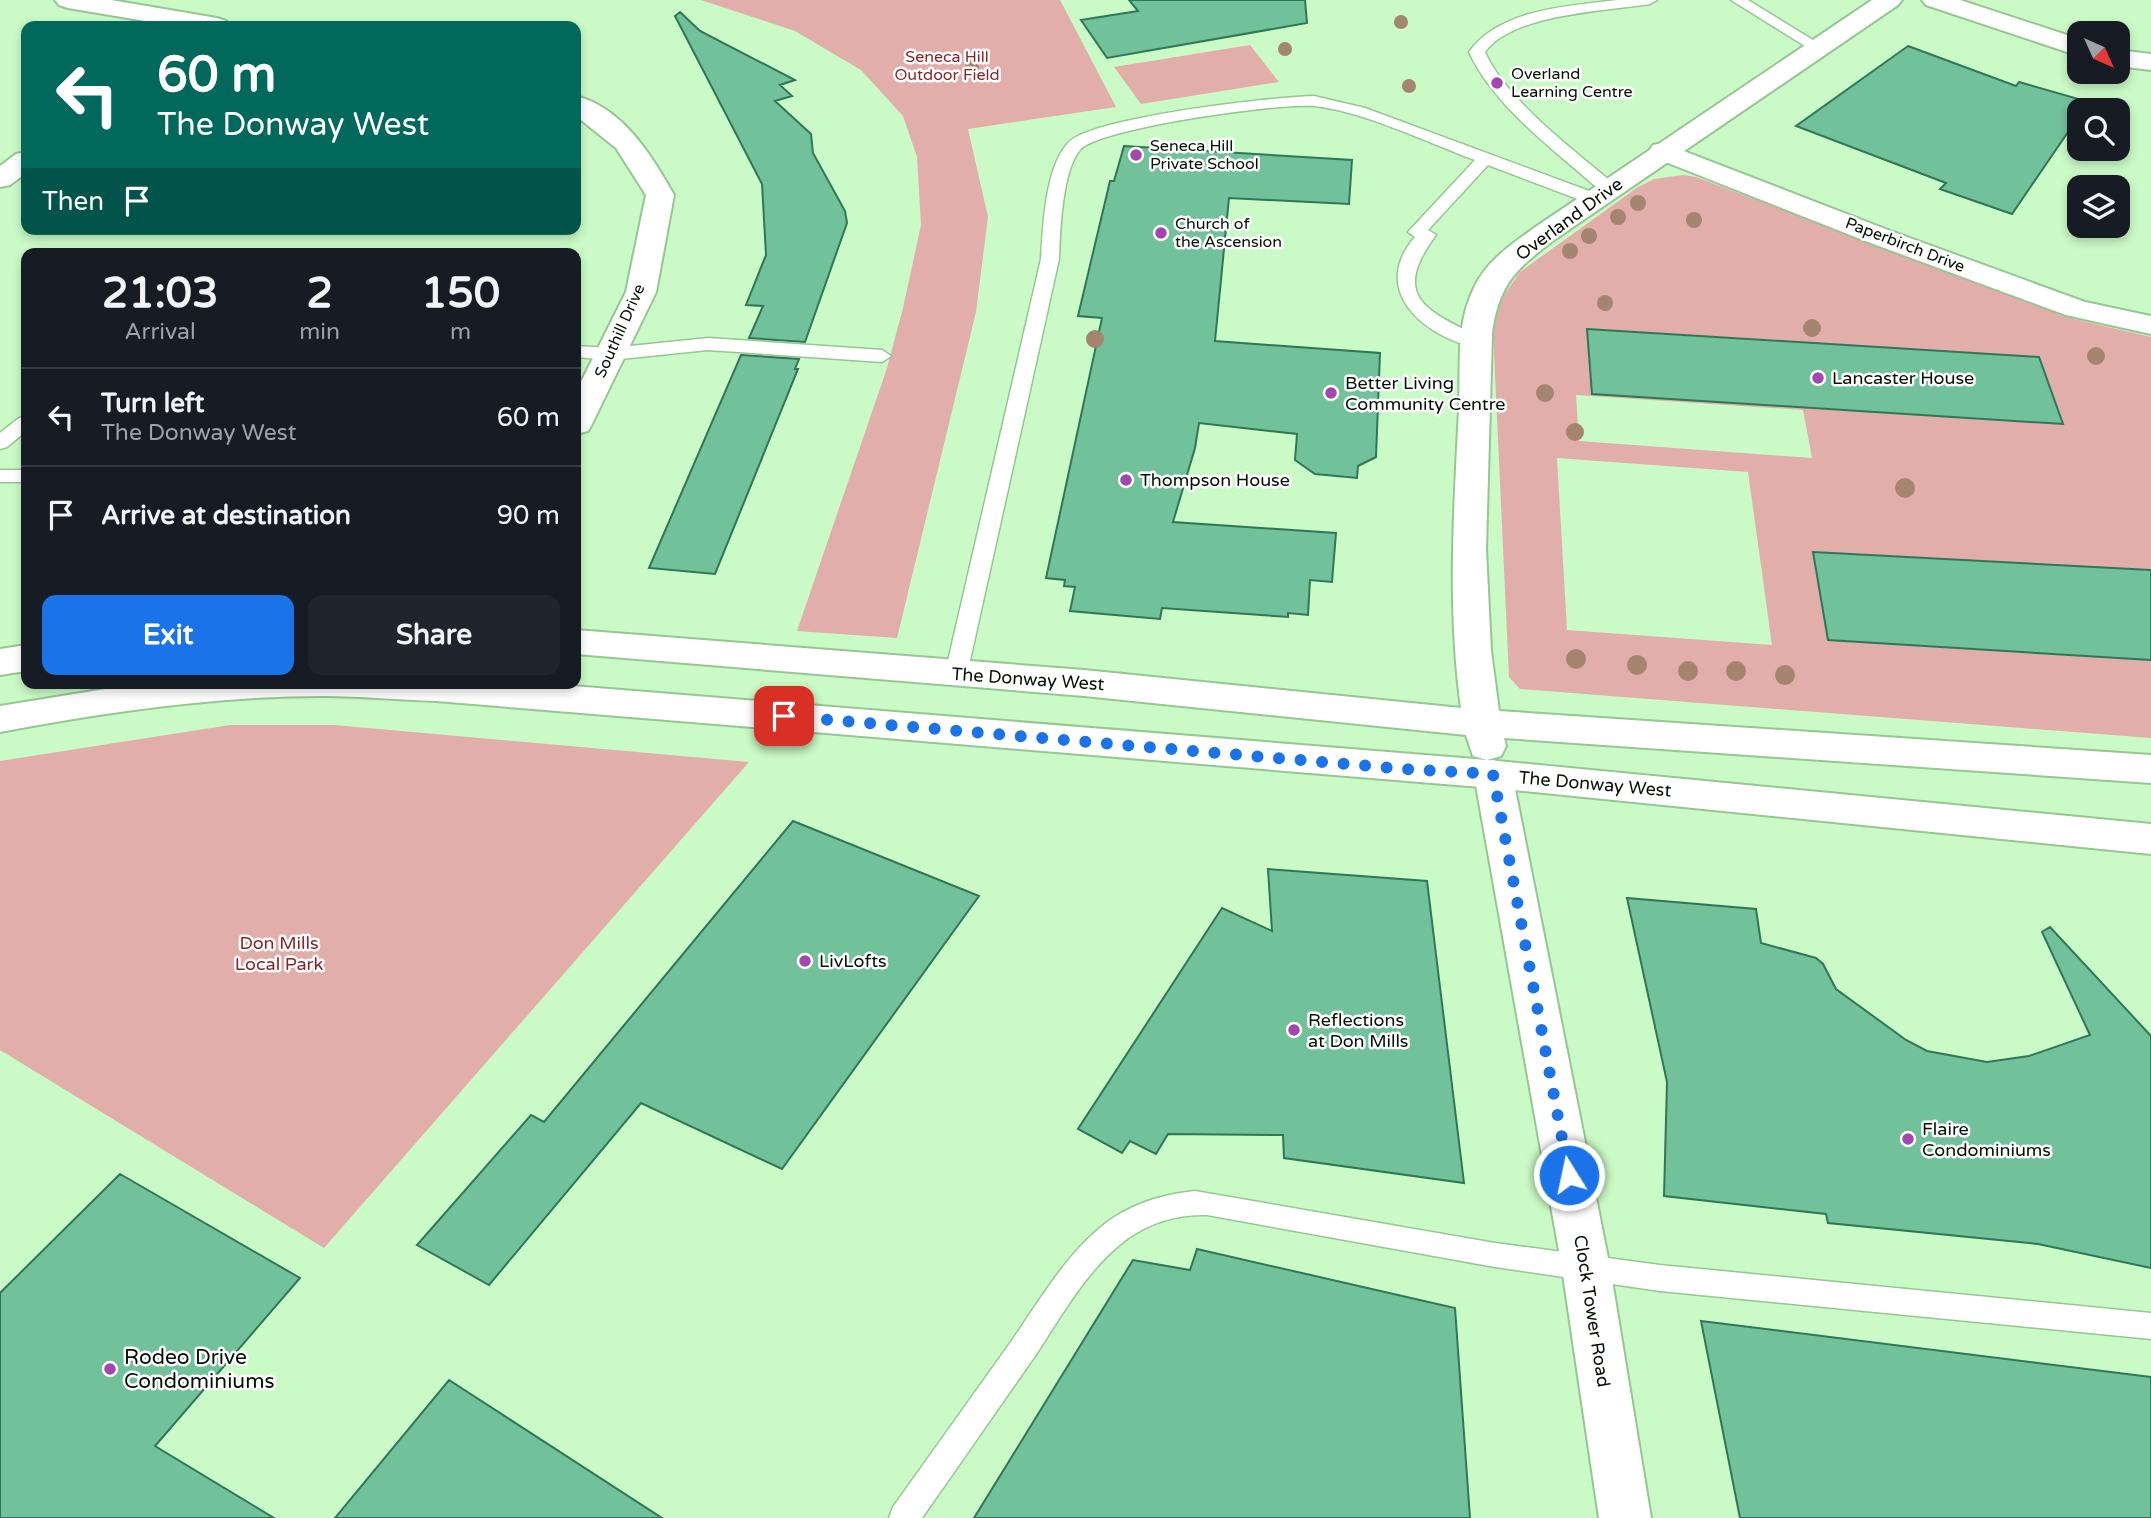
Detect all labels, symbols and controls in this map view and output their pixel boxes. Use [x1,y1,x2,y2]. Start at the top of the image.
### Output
north arrow [2067,21,2130,84]
map controls [2067,21,2130,238]
text: 60 m [157,46,276,105]
park label: Seneca Hill Outdoor Field [894,47,1000,85]
icon: left [42,49,133,140]
place label: Overland Learning Centre [1511,64,1633,102]
marker: Overland Learning Centre [1489,75,1505,91]
button: search [2067,98,2130,161]
text: The Donway West [157,106,429,144]
place label: Seneca Hill Private School [1150,136,1259,174]
marker: Seneca Hill Private School [1128,147,1144,163]
street label: Overland Drive [1511,173,1627,265]
button: layers [2067,175,2130,238]
icon: arrive [118,182,156,220]
text: Then [42,186,104,217]
street label: Paperbirch Drive [1842,213,1968,277]
place label: Church of the Ascension [1175,214,1282,252]
marker: Church of the Ascension [1153,225,1169,241]
text: 21:03 [102,268,218,319]
text: 2 [306,268,333,319]
text: 150 [421,268,500,319]
street label: Southill Drive [590,281,650,381]
text: Arrival [125,318,196,346]
text: min [299,318,340,346]
text: m [450,318,471,346]
place label: Lancaster House [1832,367,1974,389]
marker: Lancaster House [1810,370,1826,386]
place label: Better Living Community Centre [1345,372,1506,415]
marker: Better Living Community Centre [1323,385,1339,401]
text: Turn left [101,388,204,419]
icon: left [42,398,80,436]
text: 60 m [497,402,560,433]
text: The Donway West [101,419,297,447]
place label: Thompson House [1140,469,1290,491]
marker: Thompson House [1118,472,1134,488]
icon: arrive [42,496,80,534]
text: Arrive at destination [101,500,351,531]
text: 90 m [497,500,560,531]
button: Exit [42,595,294,675]
button: Share [308,595,560,675]
street label: The Donway West [951,663,1105,695]
pin [754,686,814,746]
icon: arrive [765,697,803,735]
street label: The Donway West [1518,766,1672,802]
park label: Don Mills Local Park [235,932,324,975]
place label: LivLofts [819,950,887,972]
marker: LivLofts [797,953,813,969]
place label: Reflections at Don Mills [1308,1009,1409,1052]
marker: Reflections at Don Mills [1286,1022,1302,1038]
place label: Flaire Condominiums [1922,1118,2051,1161]
marker: Flaire Condominiums [1900,1131,1916,1147]
position arrow [1532,1138,1606,1212]
street label: Clock Tower Road [1569,1233,1615,1389]
place label: Rodeo Drive Condominiums [124,1345,275,1394]
marker: Rodeo Drive Condominiums [102,1361,118,1377]

